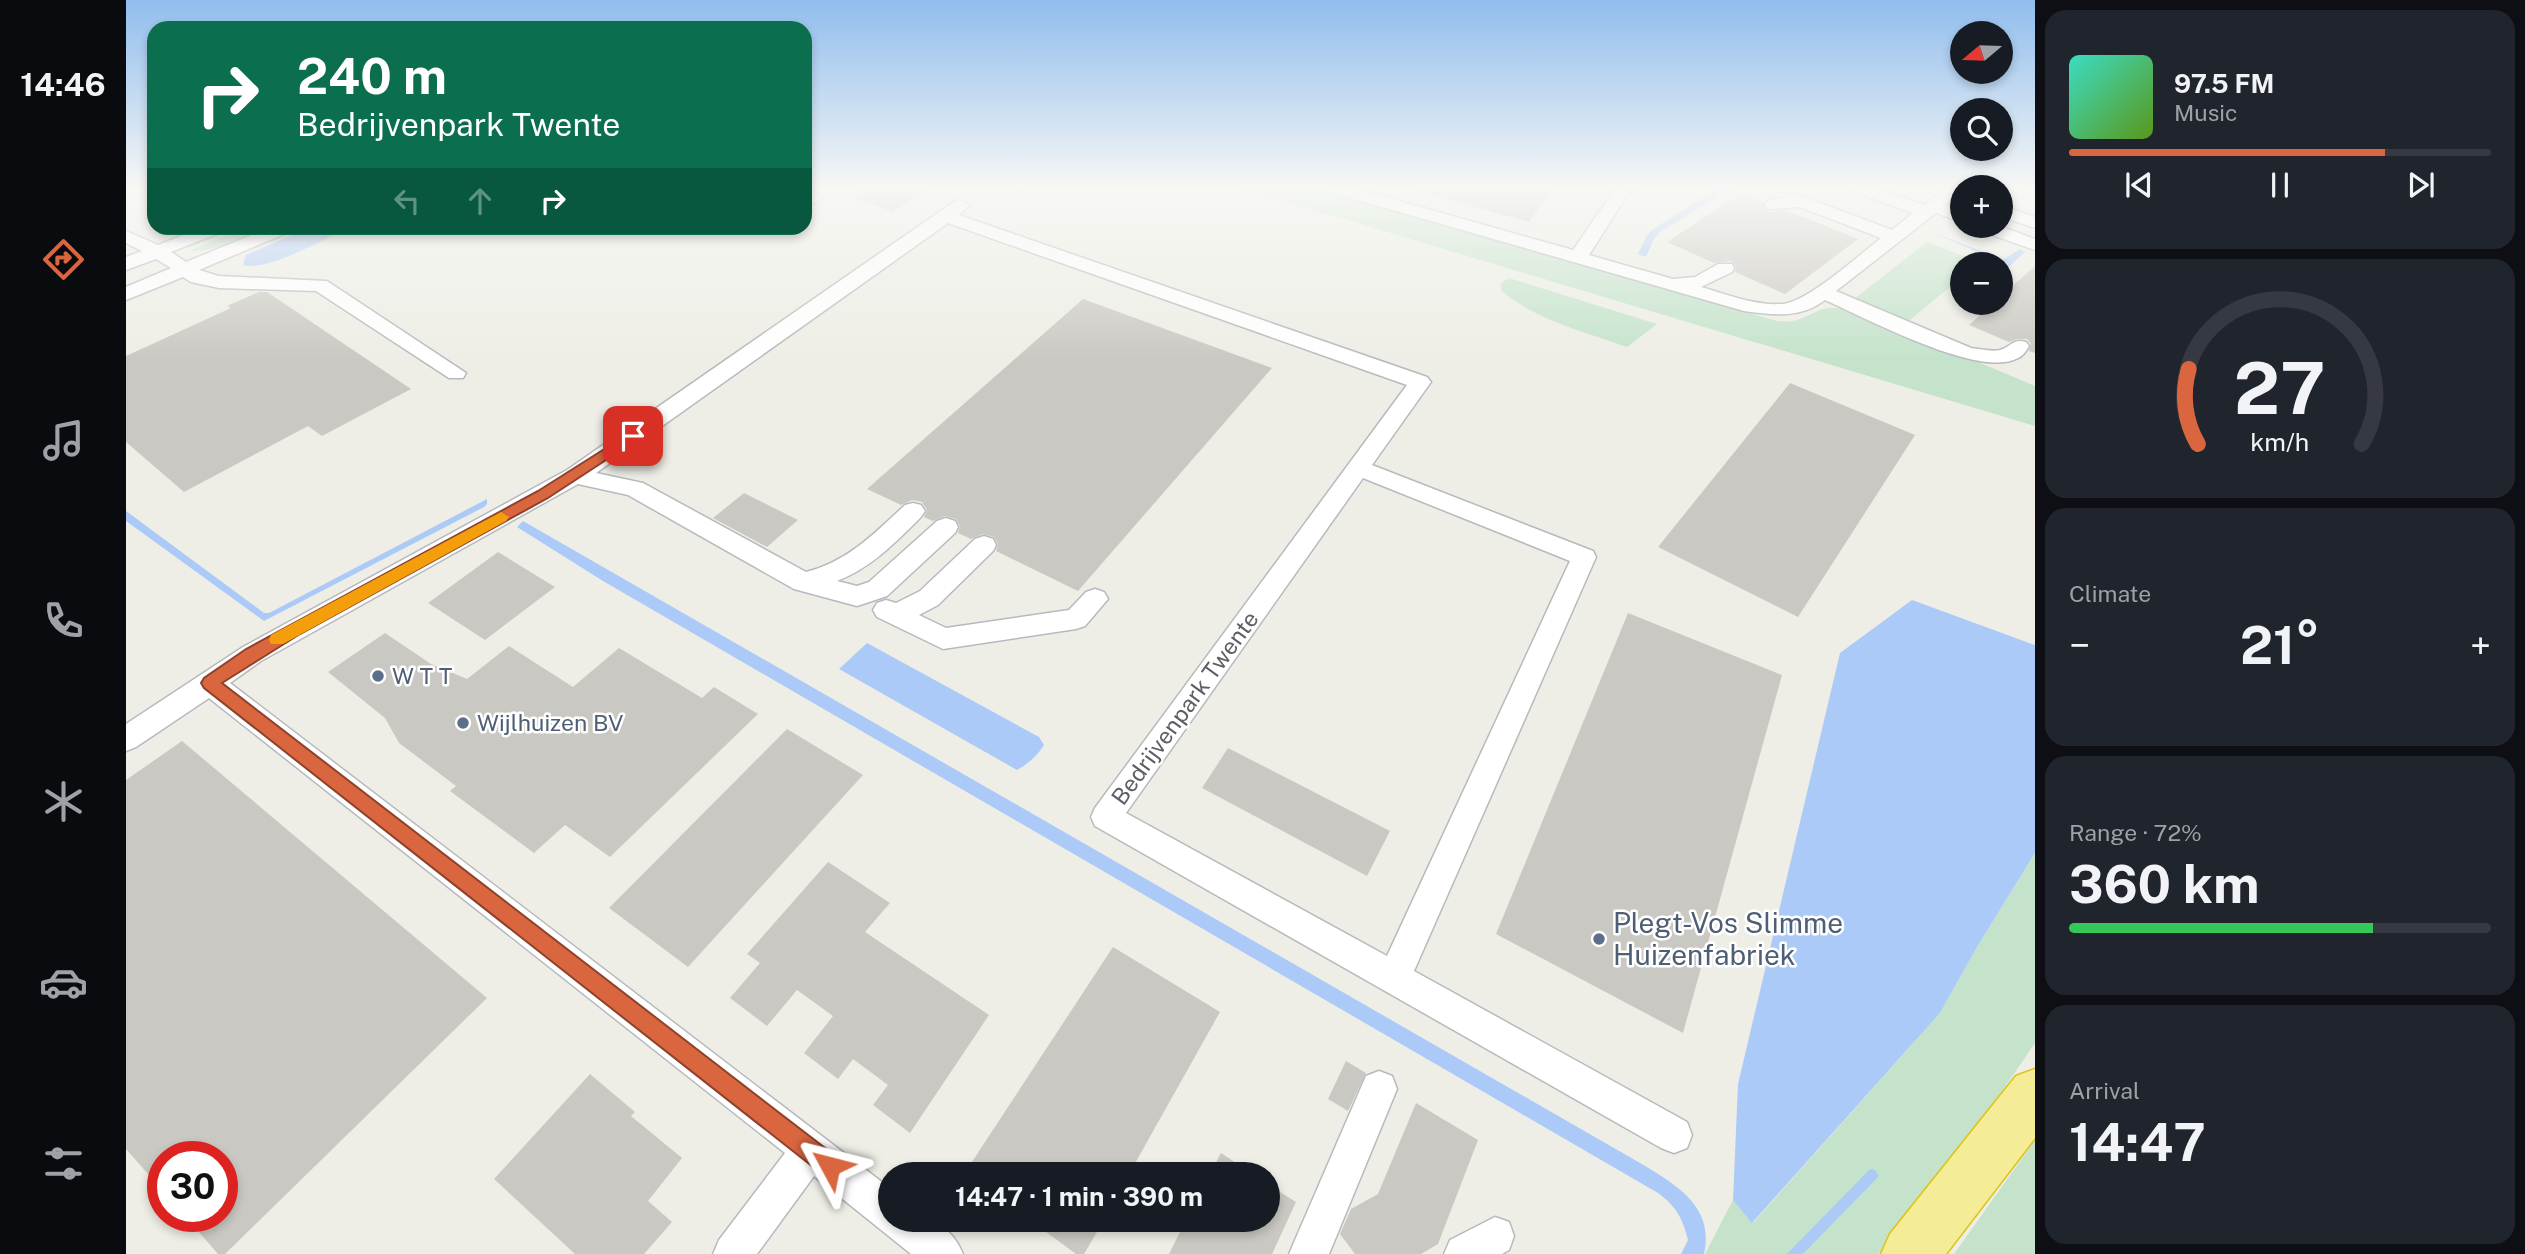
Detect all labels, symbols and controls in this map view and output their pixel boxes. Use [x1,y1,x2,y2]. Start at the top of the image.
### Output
north arrow [1950,21,2012,84]
map controls [1950,21,2013,315]
text: 240 m [297,47,447,105]
icon: right [182,49,273,140]
text: 14:46 [20,66,106,103]
text: 97.5 FM [2174,68,2274,99]
button: search [1950,98,2013,161]
text: Music [2174,99,2238,126]
text: Bedrijvenpark Twente [297,106,620,143]
icon: previous [2120,166,2158,204]
icon: pause [2261,166,2299,204]
icon: next [2402,166,2440,204]
button: + [1950,175,2013,238]
icon: left [388,182,426,220]
icon: ahead [461,182,499,220]
icon: right [534,182,572,220]
icon: directions [39,235,88,284]
button: − [1950,252,2013,315]
text: 27 [2234,346,2326,431]
pin [603,406,663,466]
icon: music [39,416,88,465]
icon: arrive [614,417,652,455]
text: km/h [2251,427,2309,457]
text: Climate [2069,580,2151,607]
icon: phone [39,596,88,645]
street label: Bedrijvenpark Twente [1105,606,1264,810]
text: 21° [2240,615,2320,676]
text: − [2069,623,2090,668]
text: + [2470,623,2491,668]
place label: W T T [392,662,453,689]
marker: W T T [370,668,386,684]
place label: Wijlhuizen BV [477,709,623,736]
marker: Wijlhuizen BV [455,715,471,731]
icon: climate [39,777,88,826]
text: Range · 72% [2069,819,2202,846]
text: 360 km [2069,854,2260,915]
place label: Plegt-Vos Slimme Huizenfabriek [1613,906,1843,971]
marker: Plegt-Vos Slimme Huizenfabriek [1591,931,1607,947]
icon: car [39,958,88,1007]
text: Arrival [2069,1077,2140,1104]
text: 14:47 [2069,1112,2206,1173]
position arrow [793,1129,867,1203]
icon: filters [39,1139,88,1188]
speed limit sign: 30 [147,1141,238,1232]
text: 14:47 · 1 min · 390 m [955,1181,1203,1212]

